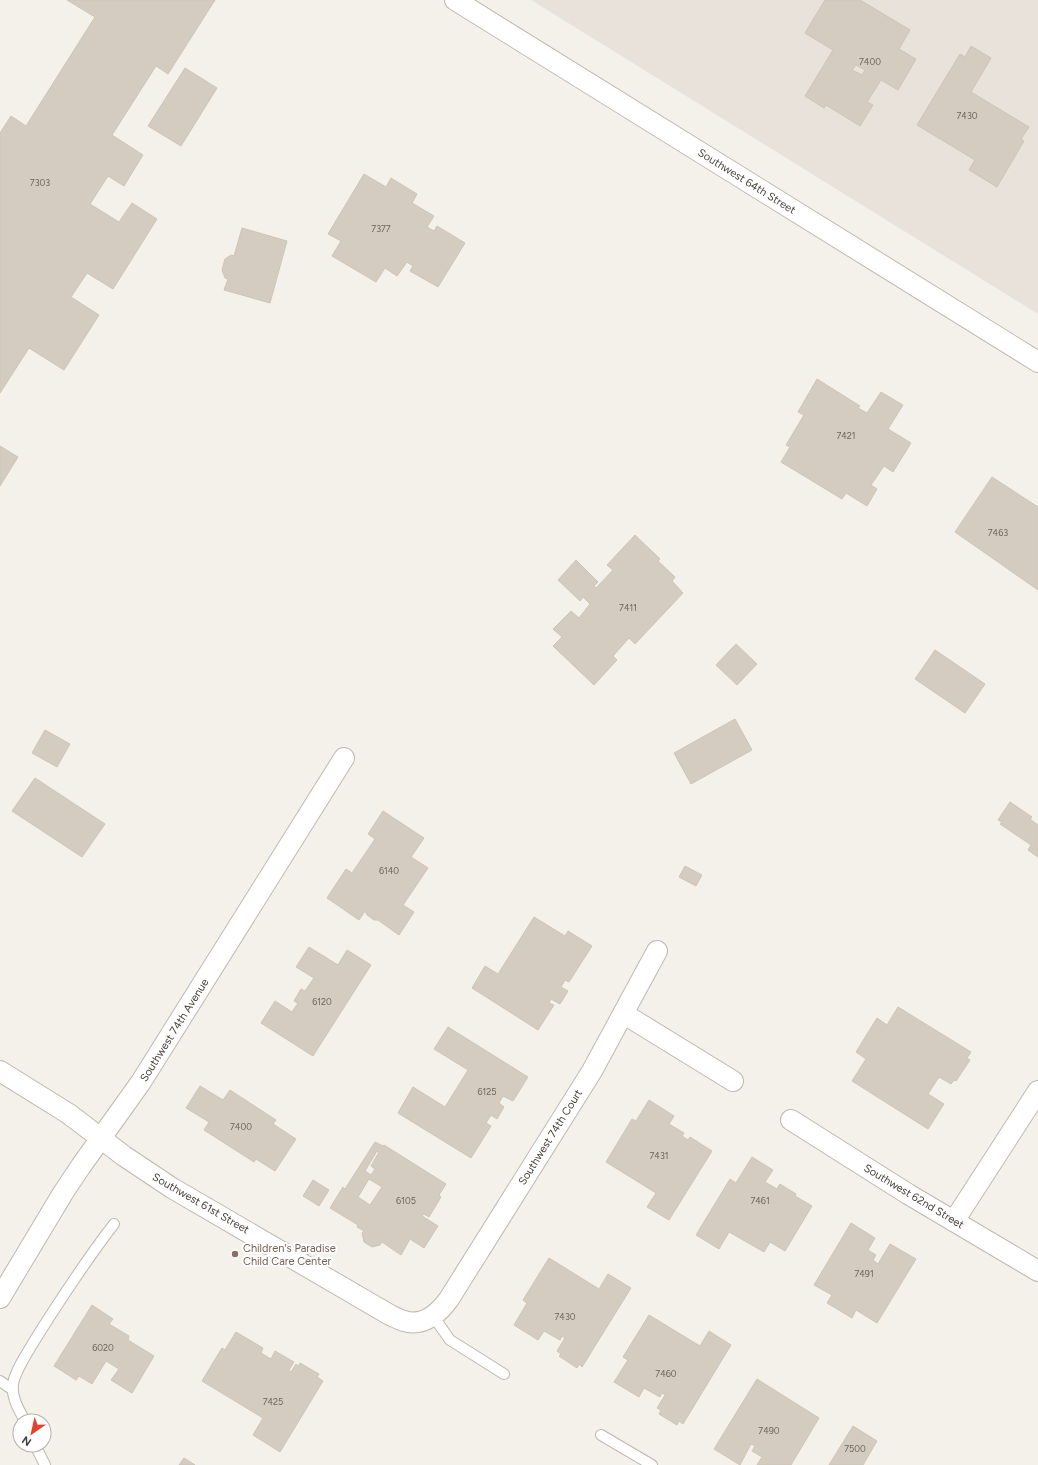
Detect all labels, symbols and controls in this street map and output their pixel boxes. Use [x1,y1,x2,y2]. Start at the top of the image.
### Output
house number: 7400 [859,56,881,67]
house number: 7430 [956,110,978,121]
street label: Southwest 64th Street [695,146,798,217]
house number: 7303 [30,177,50,188]
house number: 7377 [371,223,391,234]
house number: 7421 [836,430,856,441]
house number: 7463 [988,527,1008,538]
house number: 7411 [619,602,637,613]
house number: 6140 [379,865,399,876]
street label: Southwest 74th Avenue [137,976,211,1084]
house number: 6120 [312,996,332,1007]
house number: 6125 [477,1086,497,1097]
street label: Southwest 74th Court [516,1087,585,1187]
house number: 7400 [230,1121,252,1132]
house number: 7431 [649,1150,669,1161]
street label: Southwest 62nd Street [861,1161,966,1231]
street label: Southwest 61st Street [150,1170,251,1236]
house number: 6105 [396,1195,416,1206]
house number: 7461 [750,1195,770,1206]
place label: Children's Paradise Child Care Center [243,1242,336,1268]
marker: Children's Paradise Child Care Center [230,1249,240,1259]
house number: 7491 [854,1268,874,1279]
house number: 7430 [554,1311,576,1322]
house number: 6020 [92,1342,114,1353]
house number: 7460 [655,1368,677,1379]
house number: 7425 [263,1396,283,1407]
north arrow [12,1413,52,1453]
house number: 7490 [758,1425,780,1436]
text: N [20,1433,34,1449]
house number: 7500 [844,1443,866,1454]

